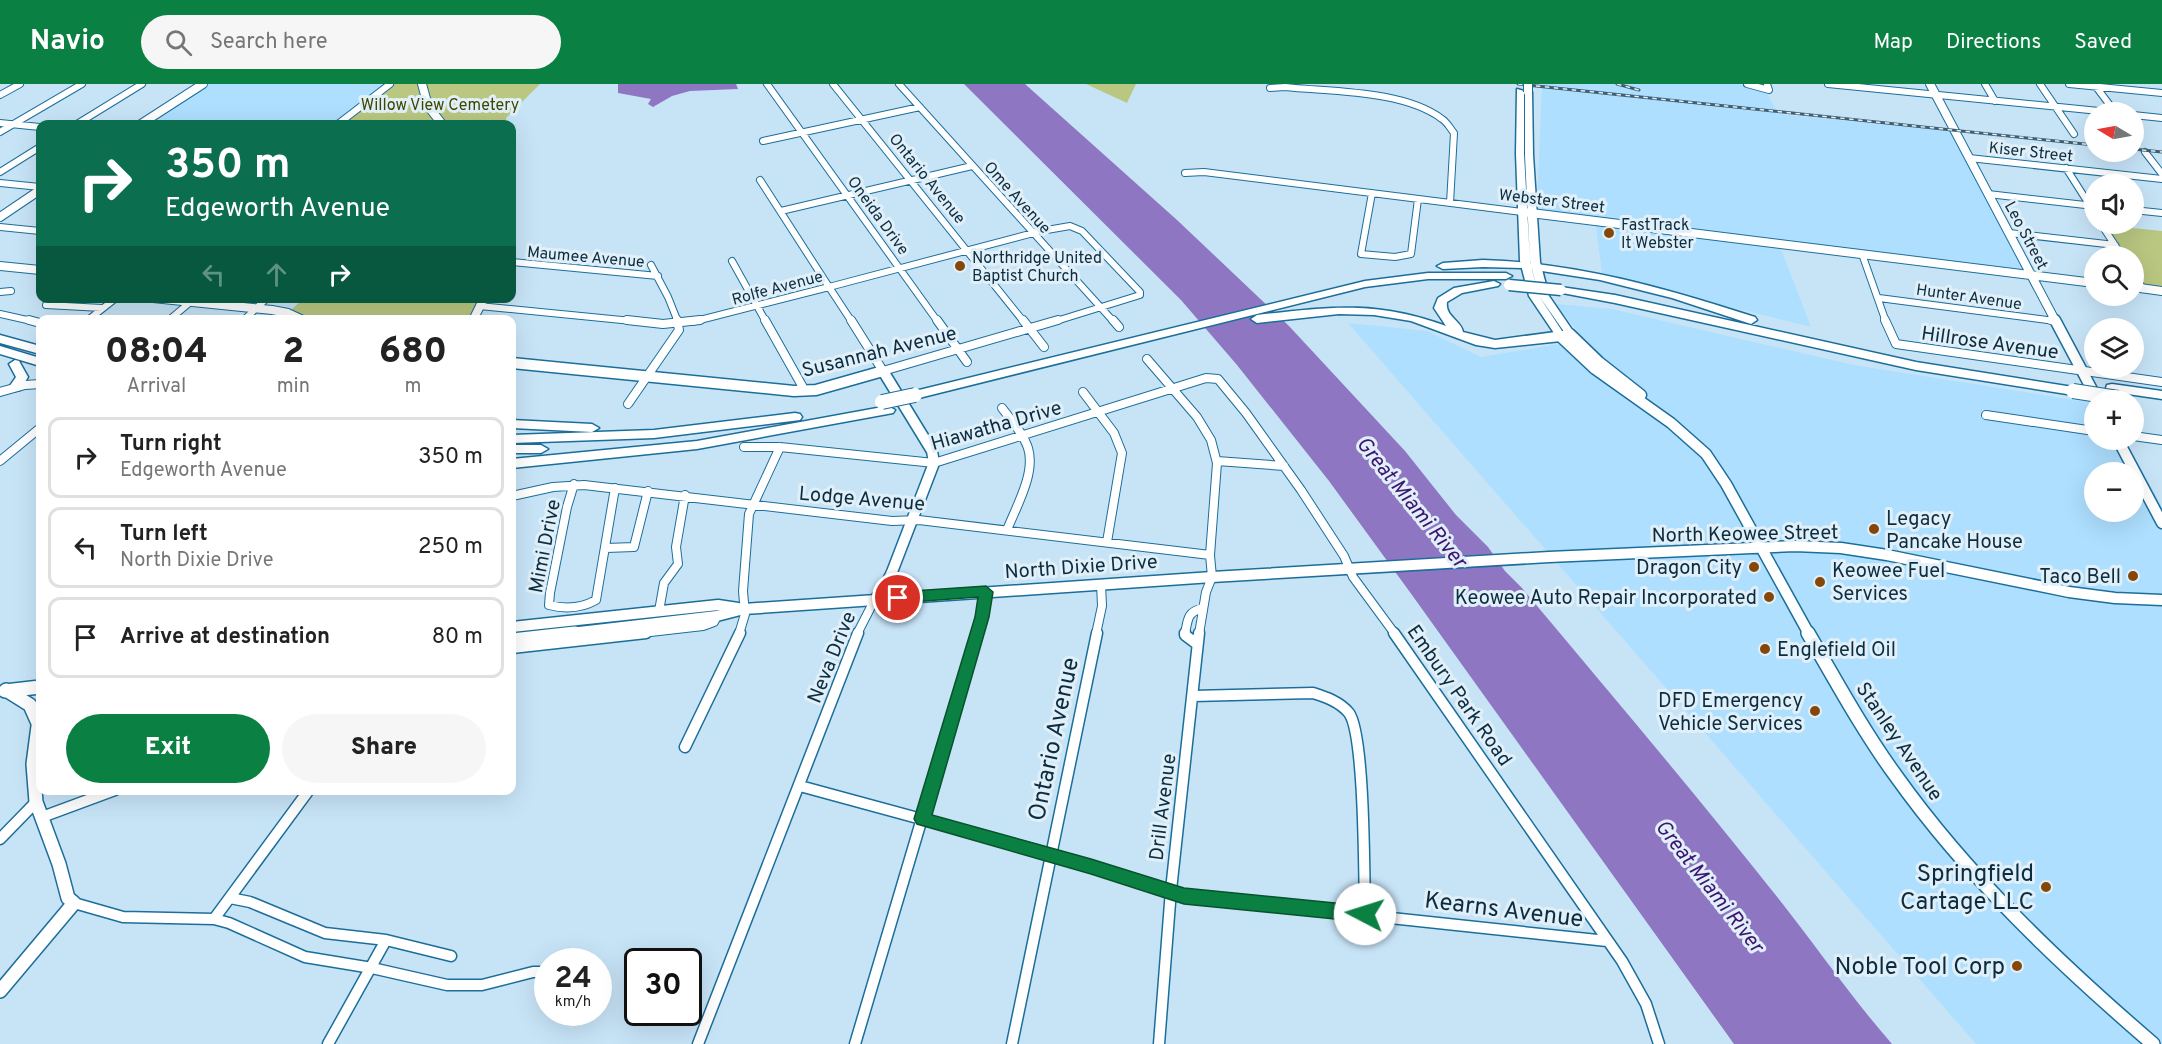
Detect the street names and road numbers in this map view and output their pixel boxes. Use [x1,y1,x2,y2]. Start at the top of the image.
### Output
street label: Ontario Avenue [884,130,969,229]
street label: Kiser Street [1988,139,2074,167]
street label: Ome Avenue [979,158,1054,239]
street label: Oneida Drive [842,173,913,260]
street label: Webster Street [1498,186,1606,218]
street label: Leo Street [1999,198,2052,274]
street label: Maumee Avenue [526,243,645,273]
street label: Rolfe Avenue [730,267,825,311]
street label: Hunter Avenue [1915,281,2023,315]
street label: Susannah Avenue [799,321,960,385]
street label: Hillrose Avenue [1919,321,2060,366]
street label: Hiawatha Drive [928,396,1065,458]
street label: Lodge Avenue [798,482,926,518]
street label: Mimi Drive [524,497,568,596]
street label: North Keowee Street [1651,520,1839,550]
street label: North Dixie Drive [1004,550,1159,586]
street label: Neva Drive [803,608,863,708]
street label: Embury Park Road [1400,620,1517,772]
street label: Ontario Avenue [1023,655,1087,824]
street label: Stanley Avenue [1849,678,1948,807]
street label: Drill Avenue [1145,752,1183,862]
street label: Kearns Avenue [1423,886,1585,936]

